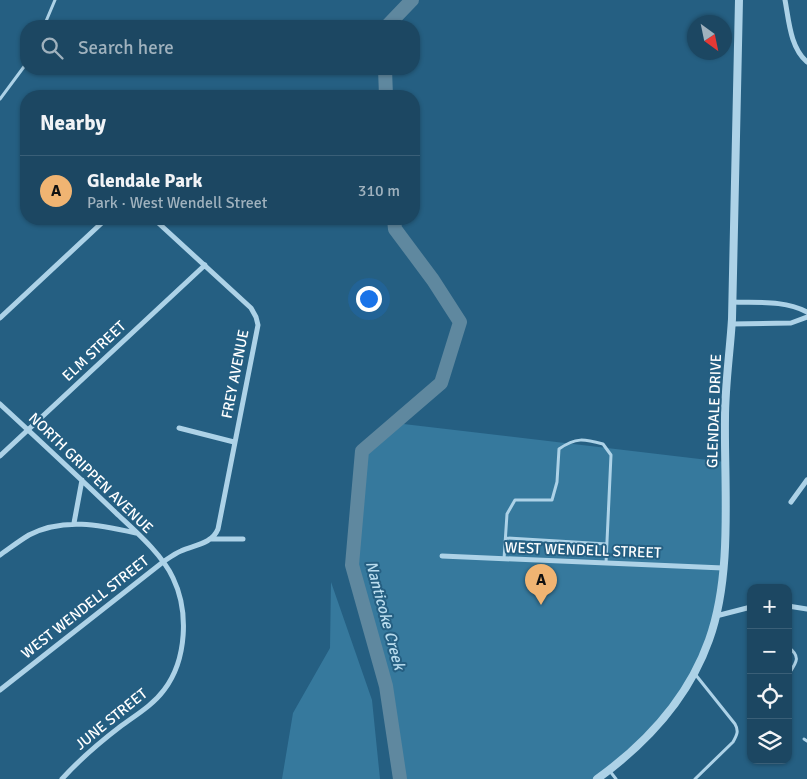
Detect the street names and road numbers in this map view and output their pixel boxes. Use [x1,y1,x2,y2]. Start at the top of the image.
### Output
street label: ELM STREET [59,317,130,385]
street label: FREY AVENUE [218,328,252,420]
street label: GLENDALE DRIVE [703,354,725,468]
street label: NORTH GRIPPEN AVENUE [25,409,157,537]
street label: WEST WENDELL STREET [504,538,662,562]
street label: WEST WENDELL STREET [18,551,153,662]
street label: JUNE STREET [71,684,151,754]

